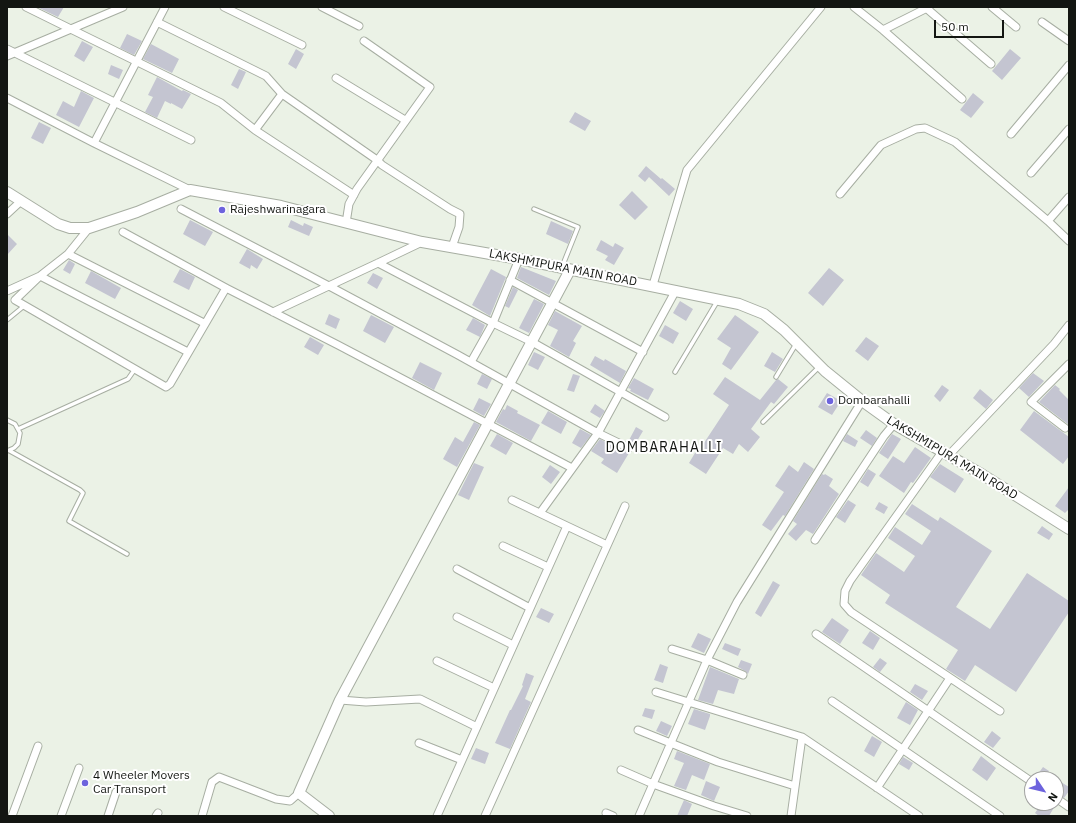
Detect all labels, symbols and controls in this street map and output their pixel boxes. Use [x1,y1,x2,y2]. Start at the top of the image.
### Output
scale bar [936,12,1006,38]
text: 50 m [941,19,969,34]
place label: Rajeshwarinagara [230,203,326,217]
marker: Rajeshwarinagara [217,205,227,215]
street label: LAKSHMIPURA MAIN ROAD [488,247,638,289]
place label: Dombarahalli [838,394,910,408]
marker: Dombarahalli [825,396,835,406]
street label: LAKSHMIPURA MAIN ROAD [884,413,1020,503]
district label: DOMBARAHALLI [605,440,723,456]
place label: 4 Wheeler Movers Car Transport [93,769,190,797]
north arrow [1024,771,1064,811]
marker: 4 Wheeler Movers Car Transport [80,778,90,788]
text: N [1045,790,1061,805]

